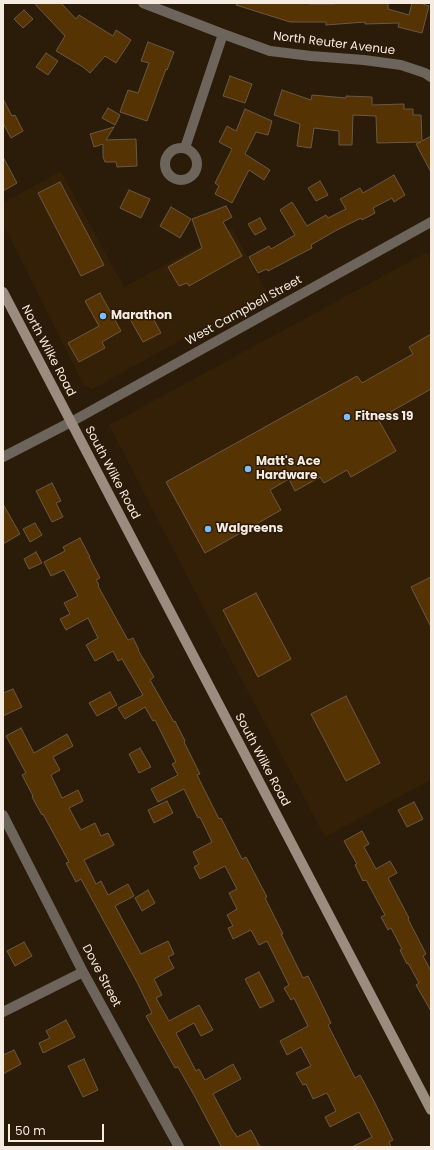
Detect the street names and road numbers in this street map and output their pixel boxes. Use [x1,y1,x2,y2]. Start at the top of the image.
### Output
street label: North Reuter Avenue [272,29,396,59]
street label: West Campbell Street [183,273,305,349]
street label: North Wilke Road [18,303,78,399]
street label: South Wilke Road [81,424,143,522]
street label: South Wilke Road [231,711,293,809]
street label: Dove Street [79,942,123,1010]

